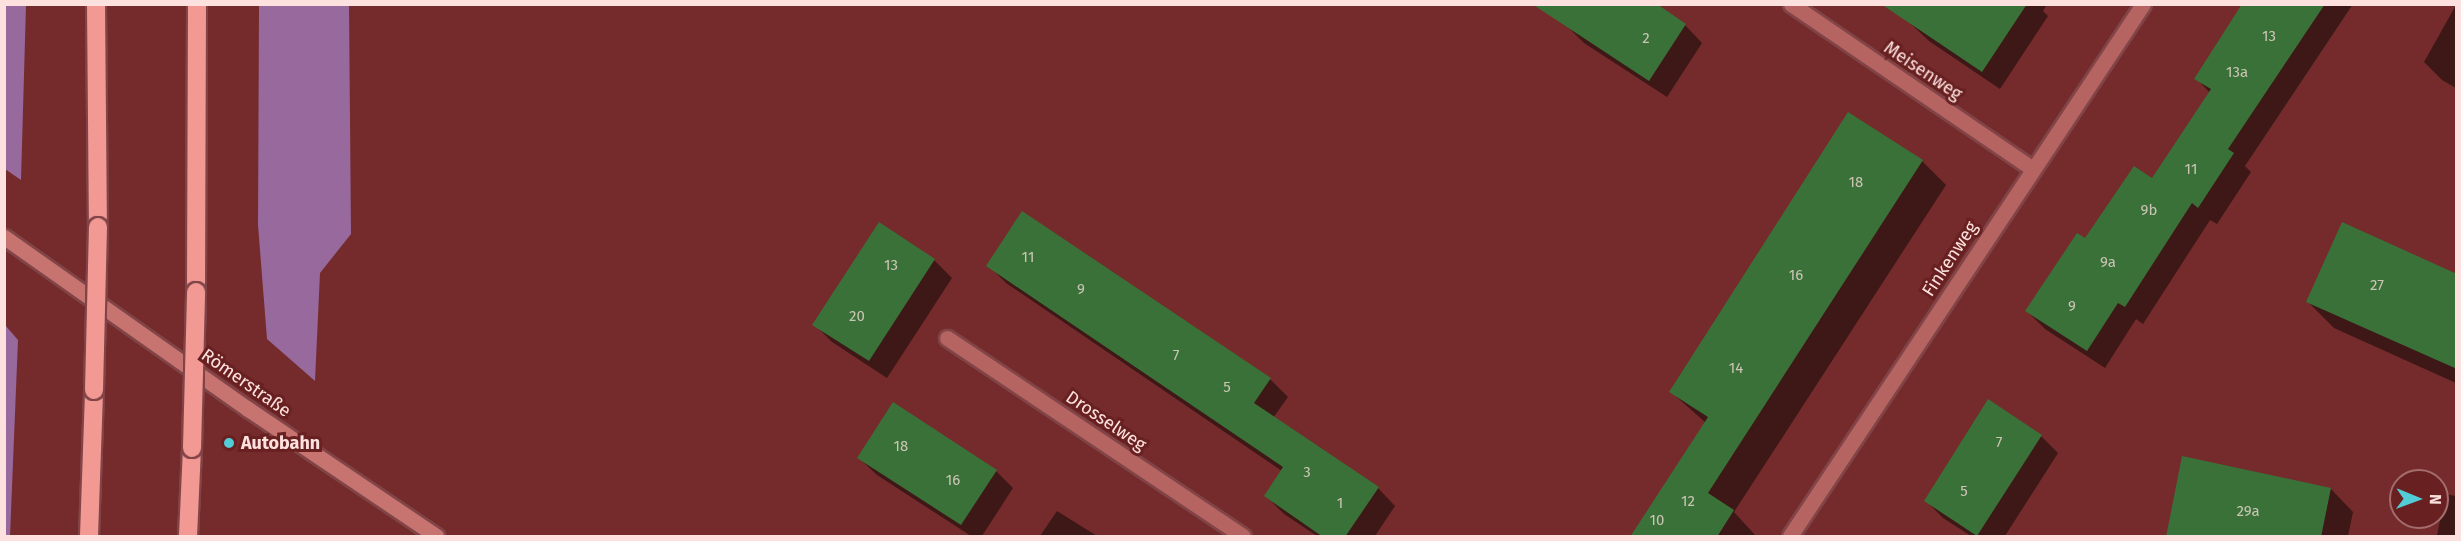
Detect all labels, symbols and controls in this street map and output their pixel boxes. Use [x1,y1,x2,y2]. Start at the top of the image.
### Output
house number: 13 [2262,28,2276,46]
house number: 2 [1642,30,1650,48]
street label: Meisenweg [1880,37,1966,105]
house number: 13a [2226,64,2248,82]
house number: 11 [2185,161,2197,179]
house number: 18 [1849,174,1863,192]
house number: 9b [2141,202,2157,220]
street label: Finkenweg [1918,217,1982,301]
house number: 11 [1022,249,1034,267]
house number: 9a [2100,254,2116,272]
house number: 13 [884,257,898,275]
house number: 16 [1789,267,1803,285]
house number: 27 [2370,277,2384,295]
house number: 9 [1077,281,1085,299]
house number: 9 [2068,298,2076,316]
house number: 20 [849,308,865,326]
street label: Römerstraße [197,344,295,422]
house number: 7 [1173,347,1179,365]
house number: 14 [1729,360,1743,378]
house number: 5 [1223,379,1231,397]
street label: Drosselweg [1062,386,1150,456]
place label: Autobahn [241,432,320,454]
house number: 7 [1996,434,2002,452]
marker: Autobahn [222,436,236,450]
house number: 18 [894,438,908,456]
house number: 3 [1303,464,1311,482]
north arrow [2389,469,2449,529]
house number: 16 [946,472,960,490]
house number: 5 [1960,483,1968,501]
house number: 12 [1681,493,1695,511]
text: N [2426,494,2445,505]
house number: 1 [1337,495,1343,513]
house number: 29a [2236,503,2260,521]
house number: 10 [1650,512,1664,530]

